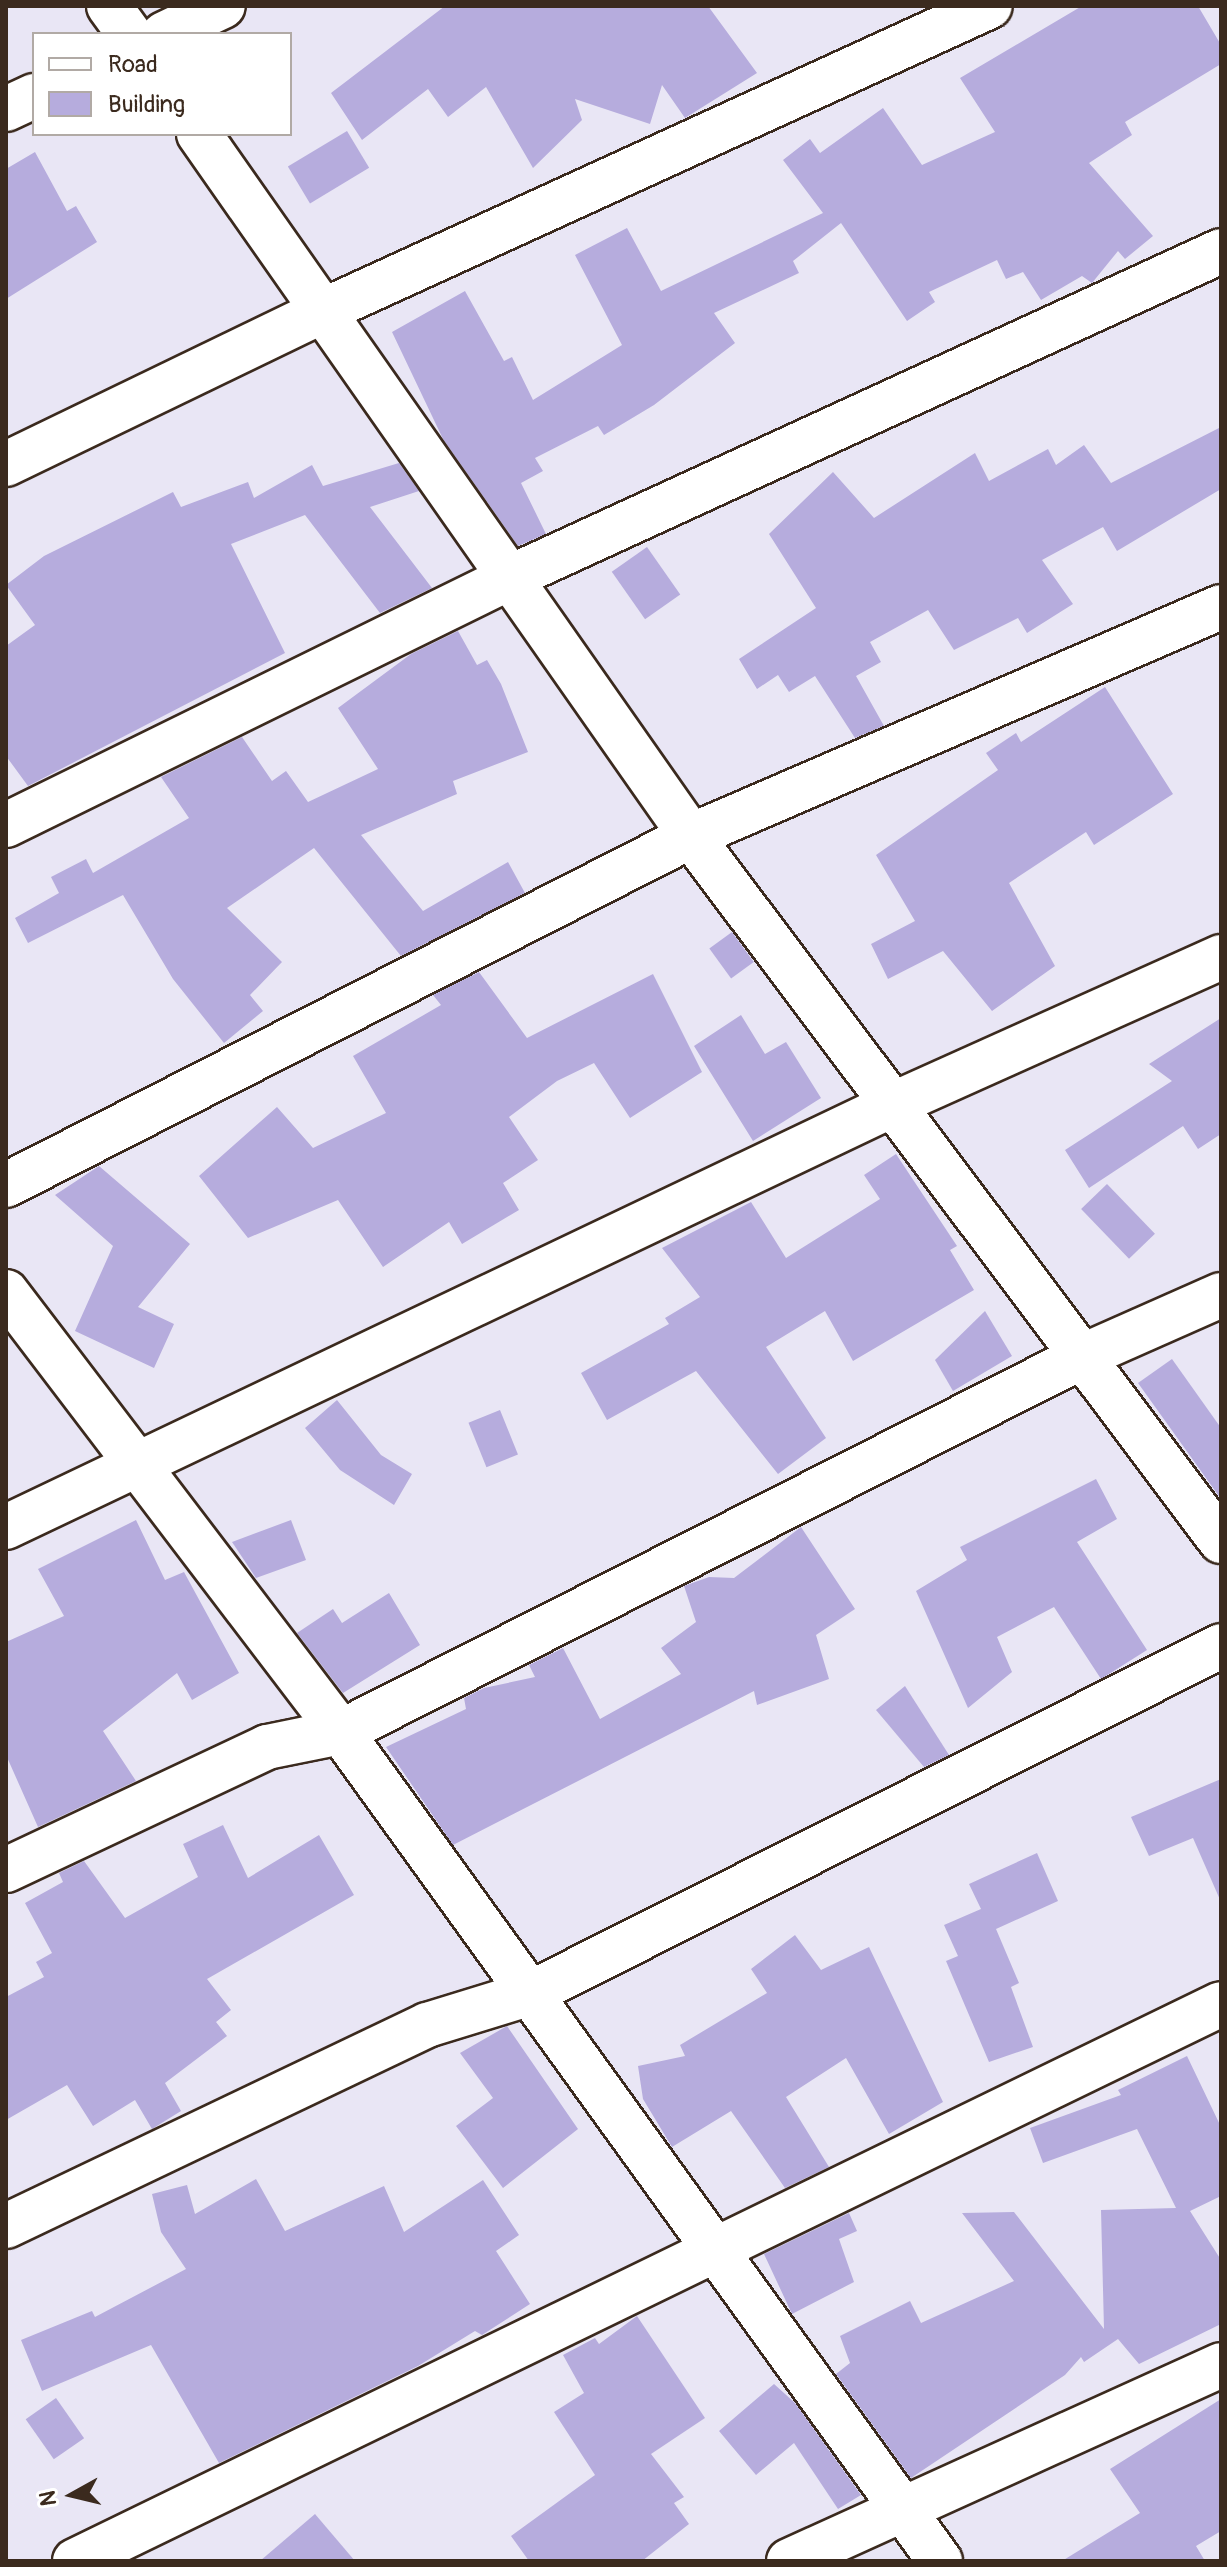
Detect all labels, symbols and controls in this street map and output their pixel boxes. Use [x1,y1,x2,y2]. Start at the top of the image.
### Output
legend [32,32,292,136]
text: Road [108,50,158,79]
text: Building [108,90,185,119]
north arrow [32,2455,112,2535]
text: N [33,2489,63,2508]

